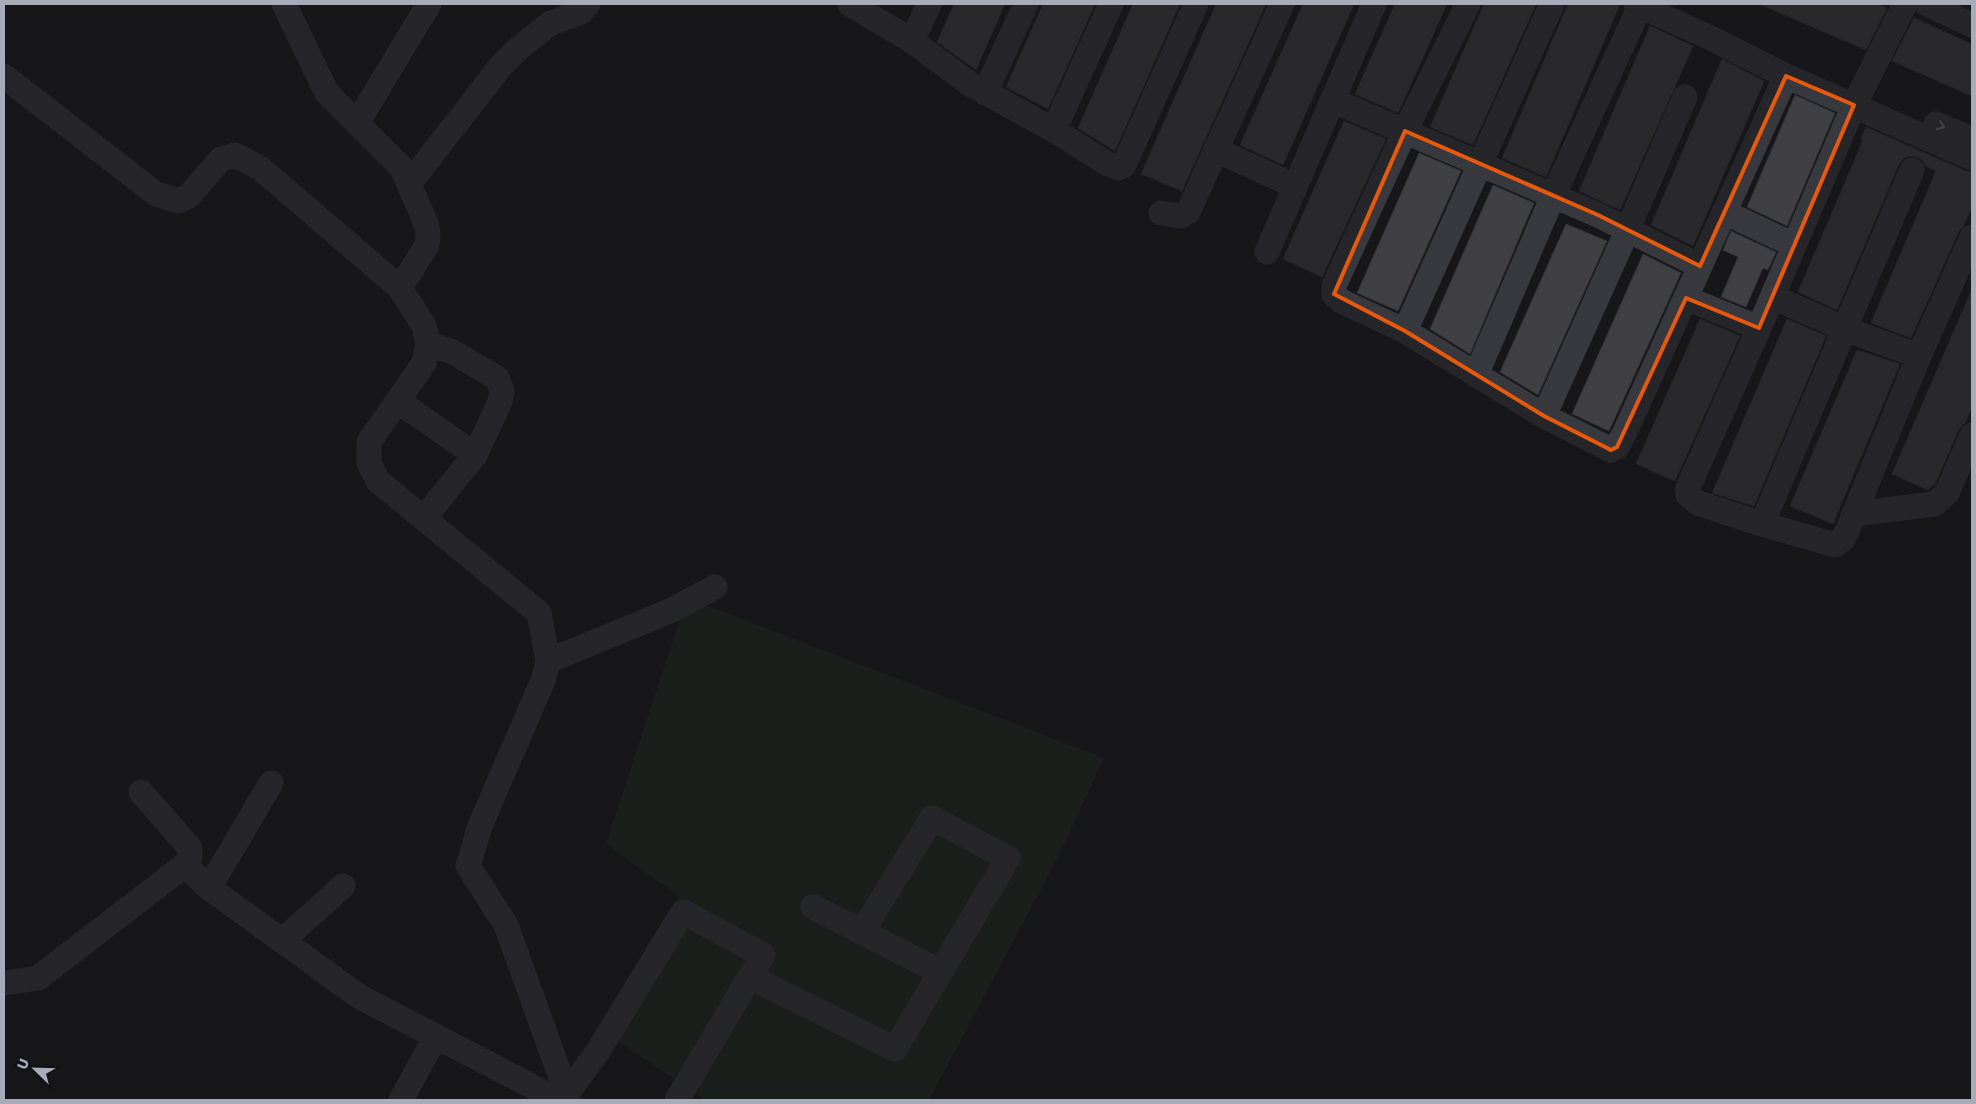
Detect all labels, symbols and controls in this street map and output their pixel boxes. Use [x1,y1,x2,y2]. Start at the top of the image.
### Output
one-way arrow [1937,120,1945,130]
north arrow [10,1044,60,1094]
text: U [12,1055,34,1072]

